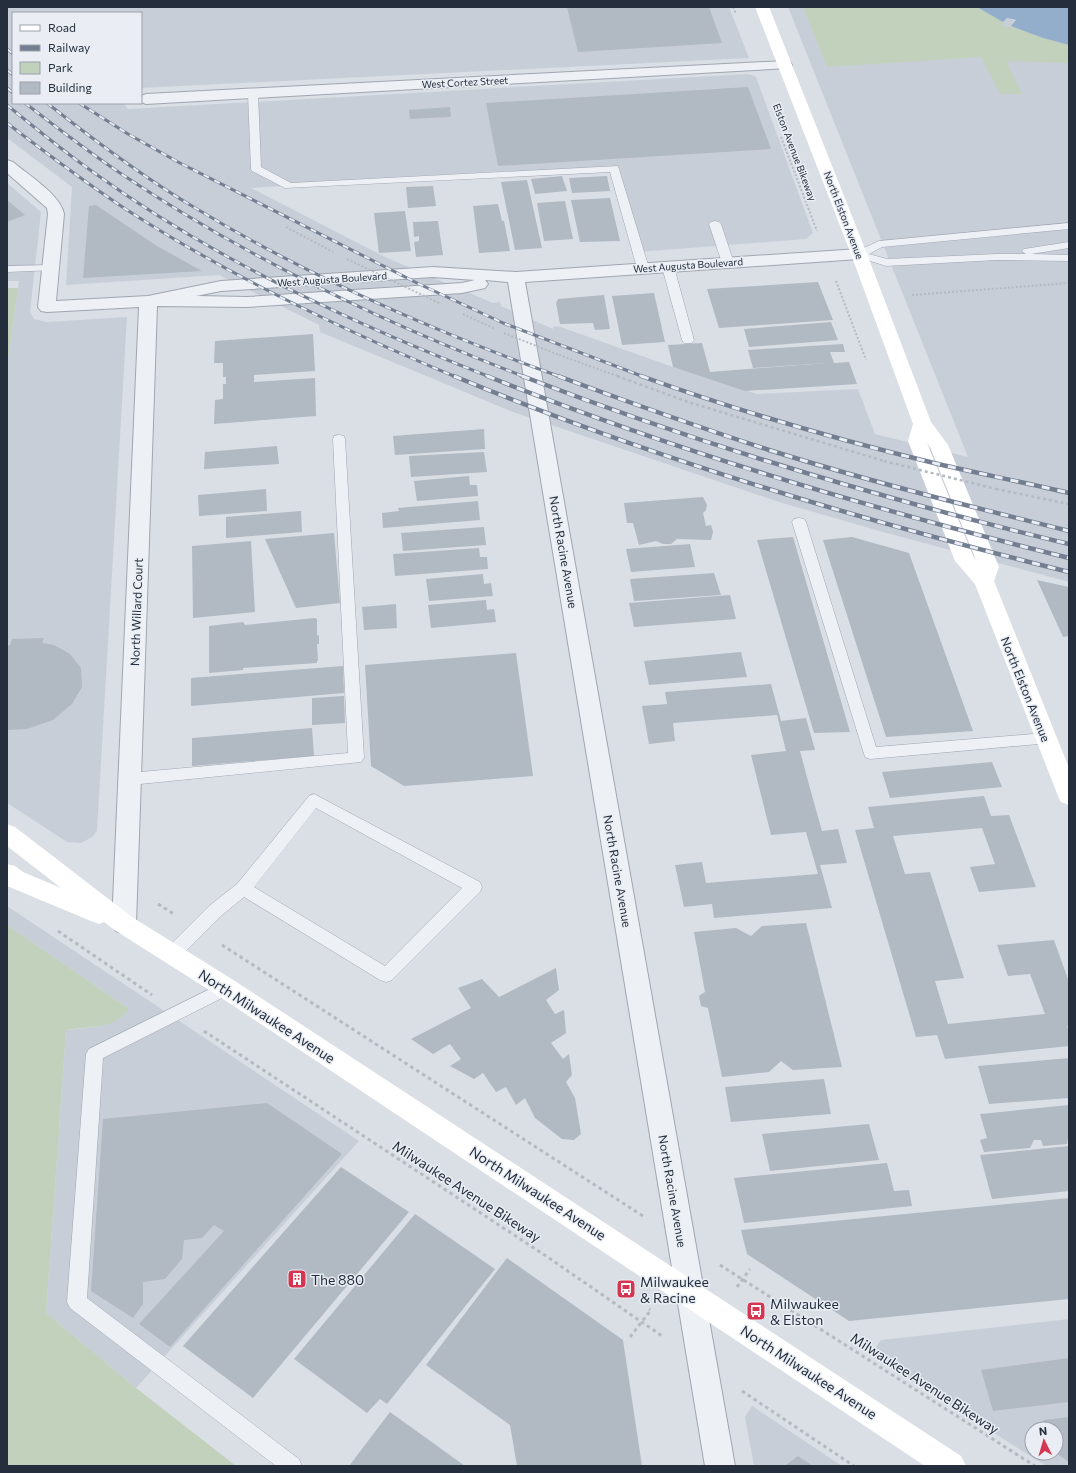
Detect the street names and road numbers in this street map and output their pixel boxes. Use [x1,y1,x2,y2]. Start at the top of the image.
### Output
street label: West Cortez Street [421,74,509,90]
street label: Elston Avenue Bikeway [771,102,819,202]
street label: North Elston Avenue [822,169,866,261]
street label: West Augusta Boulevard [633,255,744,275]
street label: West Augusta Boulevard [277,269,388,289]
street label: North Racine Avenue [547,495,581,609]
street label: North Willard Court [127,558,145,666]
street label: North Elston Avenue [999,635,1053,743]
street label: North Racine Avenue [601,814,635,928]
street label: North Milwaukee Avenue [196,966,338,1066]
street label: North Racine Avenue [656,1134,690,1248]
street label: Milwaukee Avenue Bikeway [390,1137,544,1245]
street label: North Milwaukee Avenue [467,1143,609,1243]
street label: North Milwaukee Avenue [738,1322,880,1422]
street label: Milwaukee Avenue Bikeway [848,1329,1002,1437]

